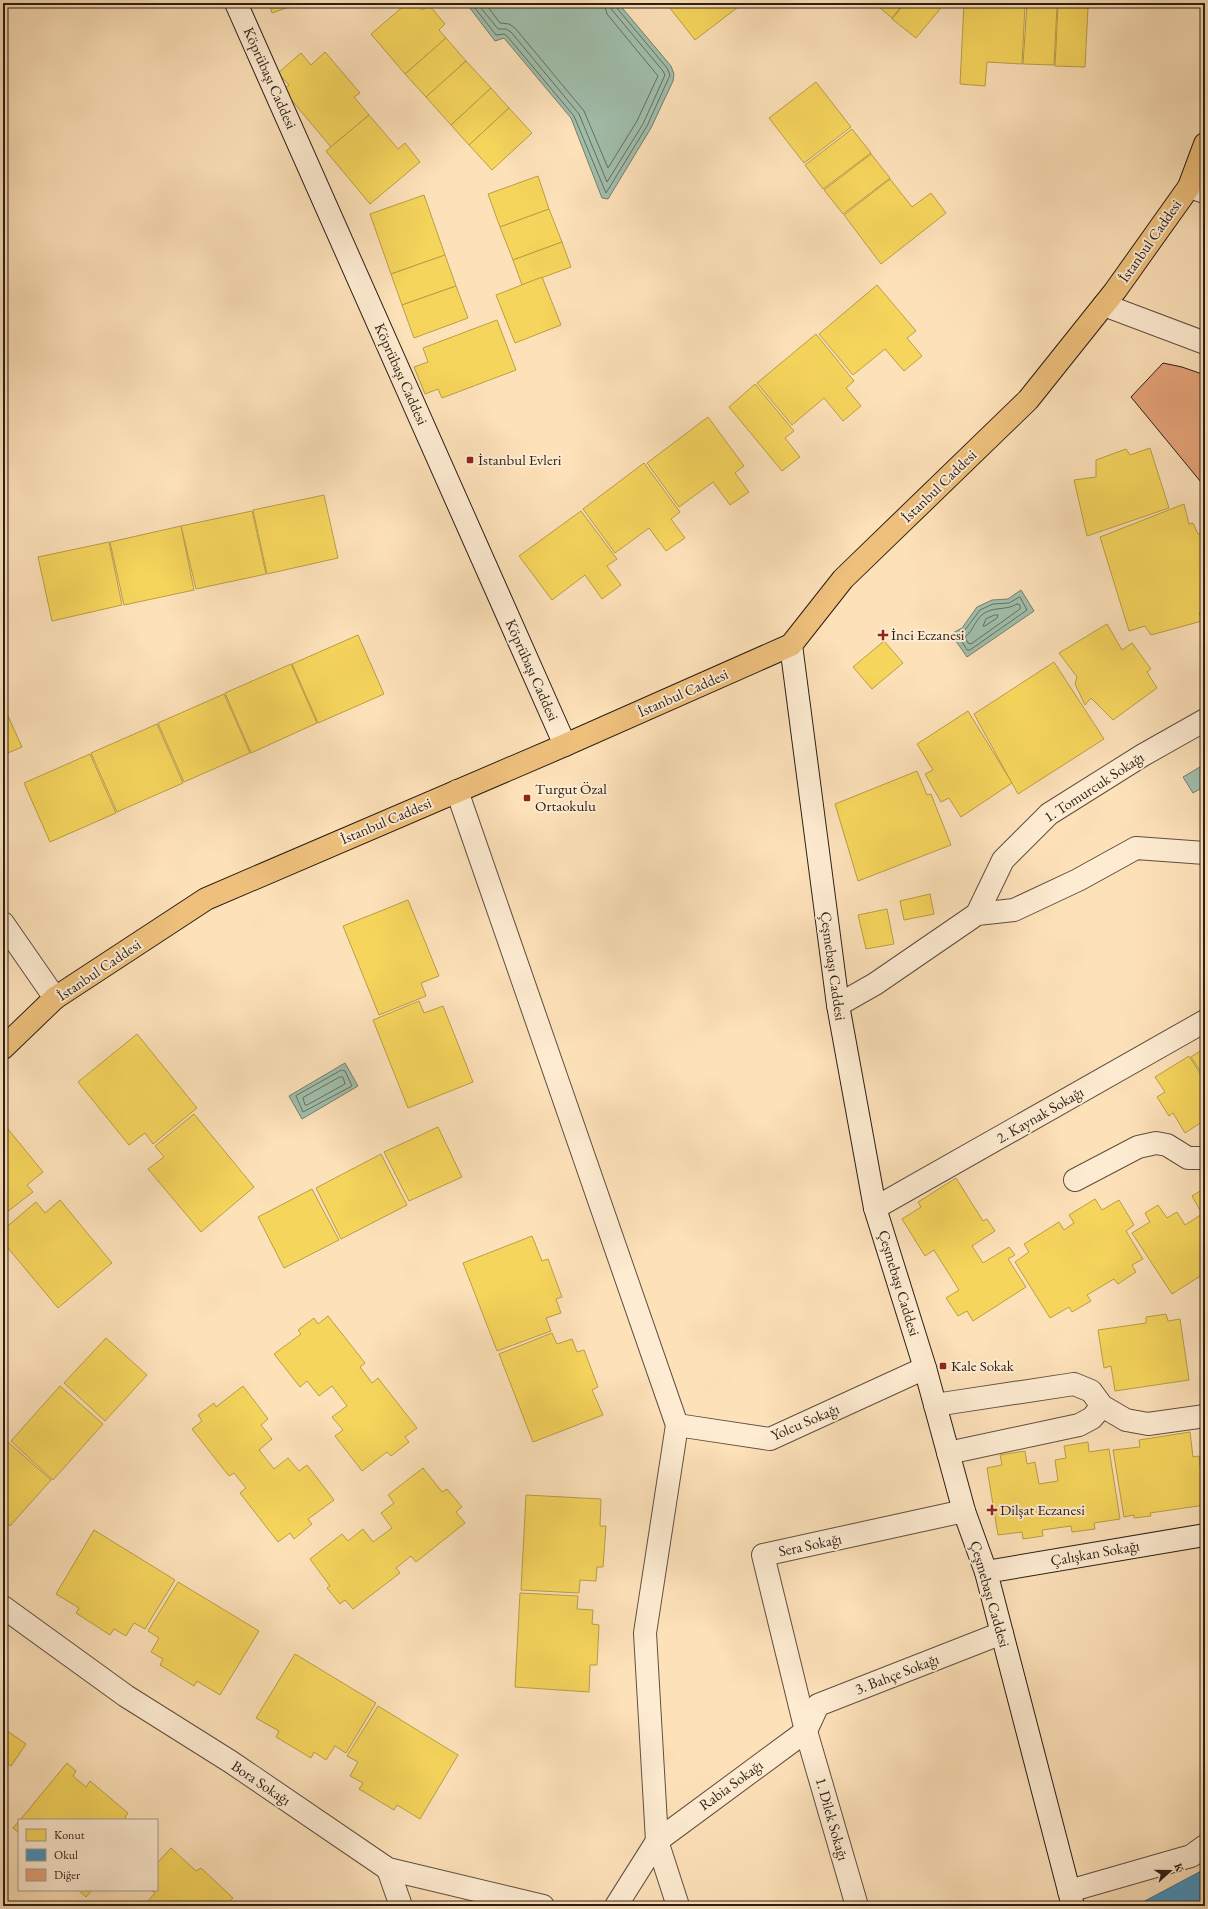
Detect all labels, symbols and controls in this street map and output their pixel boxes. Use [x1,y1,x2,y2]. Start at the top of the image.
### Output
street label: Köprübaşı Caddesi [240,24,302,132]
street label: İstanbul Caddesi [1114,195,1185,286]
street label: Köprübaşı Caddesi [371,320,433,428]
street label: İstanbul Caddesi [897,445,980,526]
place label: İstanbul Evleri [478,450,562,469]
marker: İstanbul Evleri [465,455,475,465]
street label: Köprübaşı Caddesi [502,616,564,724]
place label: İnci Eczanesi [891,625,965,644]
marker: İnci Eczanesi [878,630,888,640]
street label: İstanbul Caddesi [635,664,731,721]
street label: 1. Tomurcuk Sokağı [1040,747,1148,826]
place label: Turgut Özal Ortaokulu [535,779,607,815]
street label: İstanbul Caddesi [337,793,434,848]
marker: Turgut Özal Ortaokulu [522,793,532,803]
street label: Çeşmebaşı Caddesi [816,910,851,1022]
street label: İstanbul Caddesi [53,934,144,1005]
street label: 2. Kaynak Sokağı [993,1082,1087,1147]
street label: Çeşmebaşı Caddesi [874,1227,925,1339]
place label: Kale Sokak [951,1356,1015,1375]
marker: Kale Sokak [938,1361,948,1371]
street label: Yolcu Sokağı [768,1399,842,1444]
place label: Dilşat Eczanesi [1000,1500,1085,1519]
marker: Dilşat Eczanesi [987,1505,997,1515]
street label: Sera Sokağı [777,1528,844,1560]
street label: Çalışkan Sokağı [1049,1535,1141,1570]
street label: Çeşmebaşı Caddesi [966,1538,1015,1650]
street label: 3. Bahçe Sokağı [852,1649,942,1698]
street label: Rabia Sokağı [695,1755,767,1814]
street label: Bora Sokağı [228,1756,295,1810]
street label: 1. Dilek Sokağı [812,1775,853,1863]
legend [18,1819,158,1891]
text: Konut [54,1827,85,1843]
text: Okul [54,1847,78,1863]
north arrow [1150,1851,1190,1891]
text: K [1171,1861,1188,1874]
text: Diğer [54,1867,80,1883]

